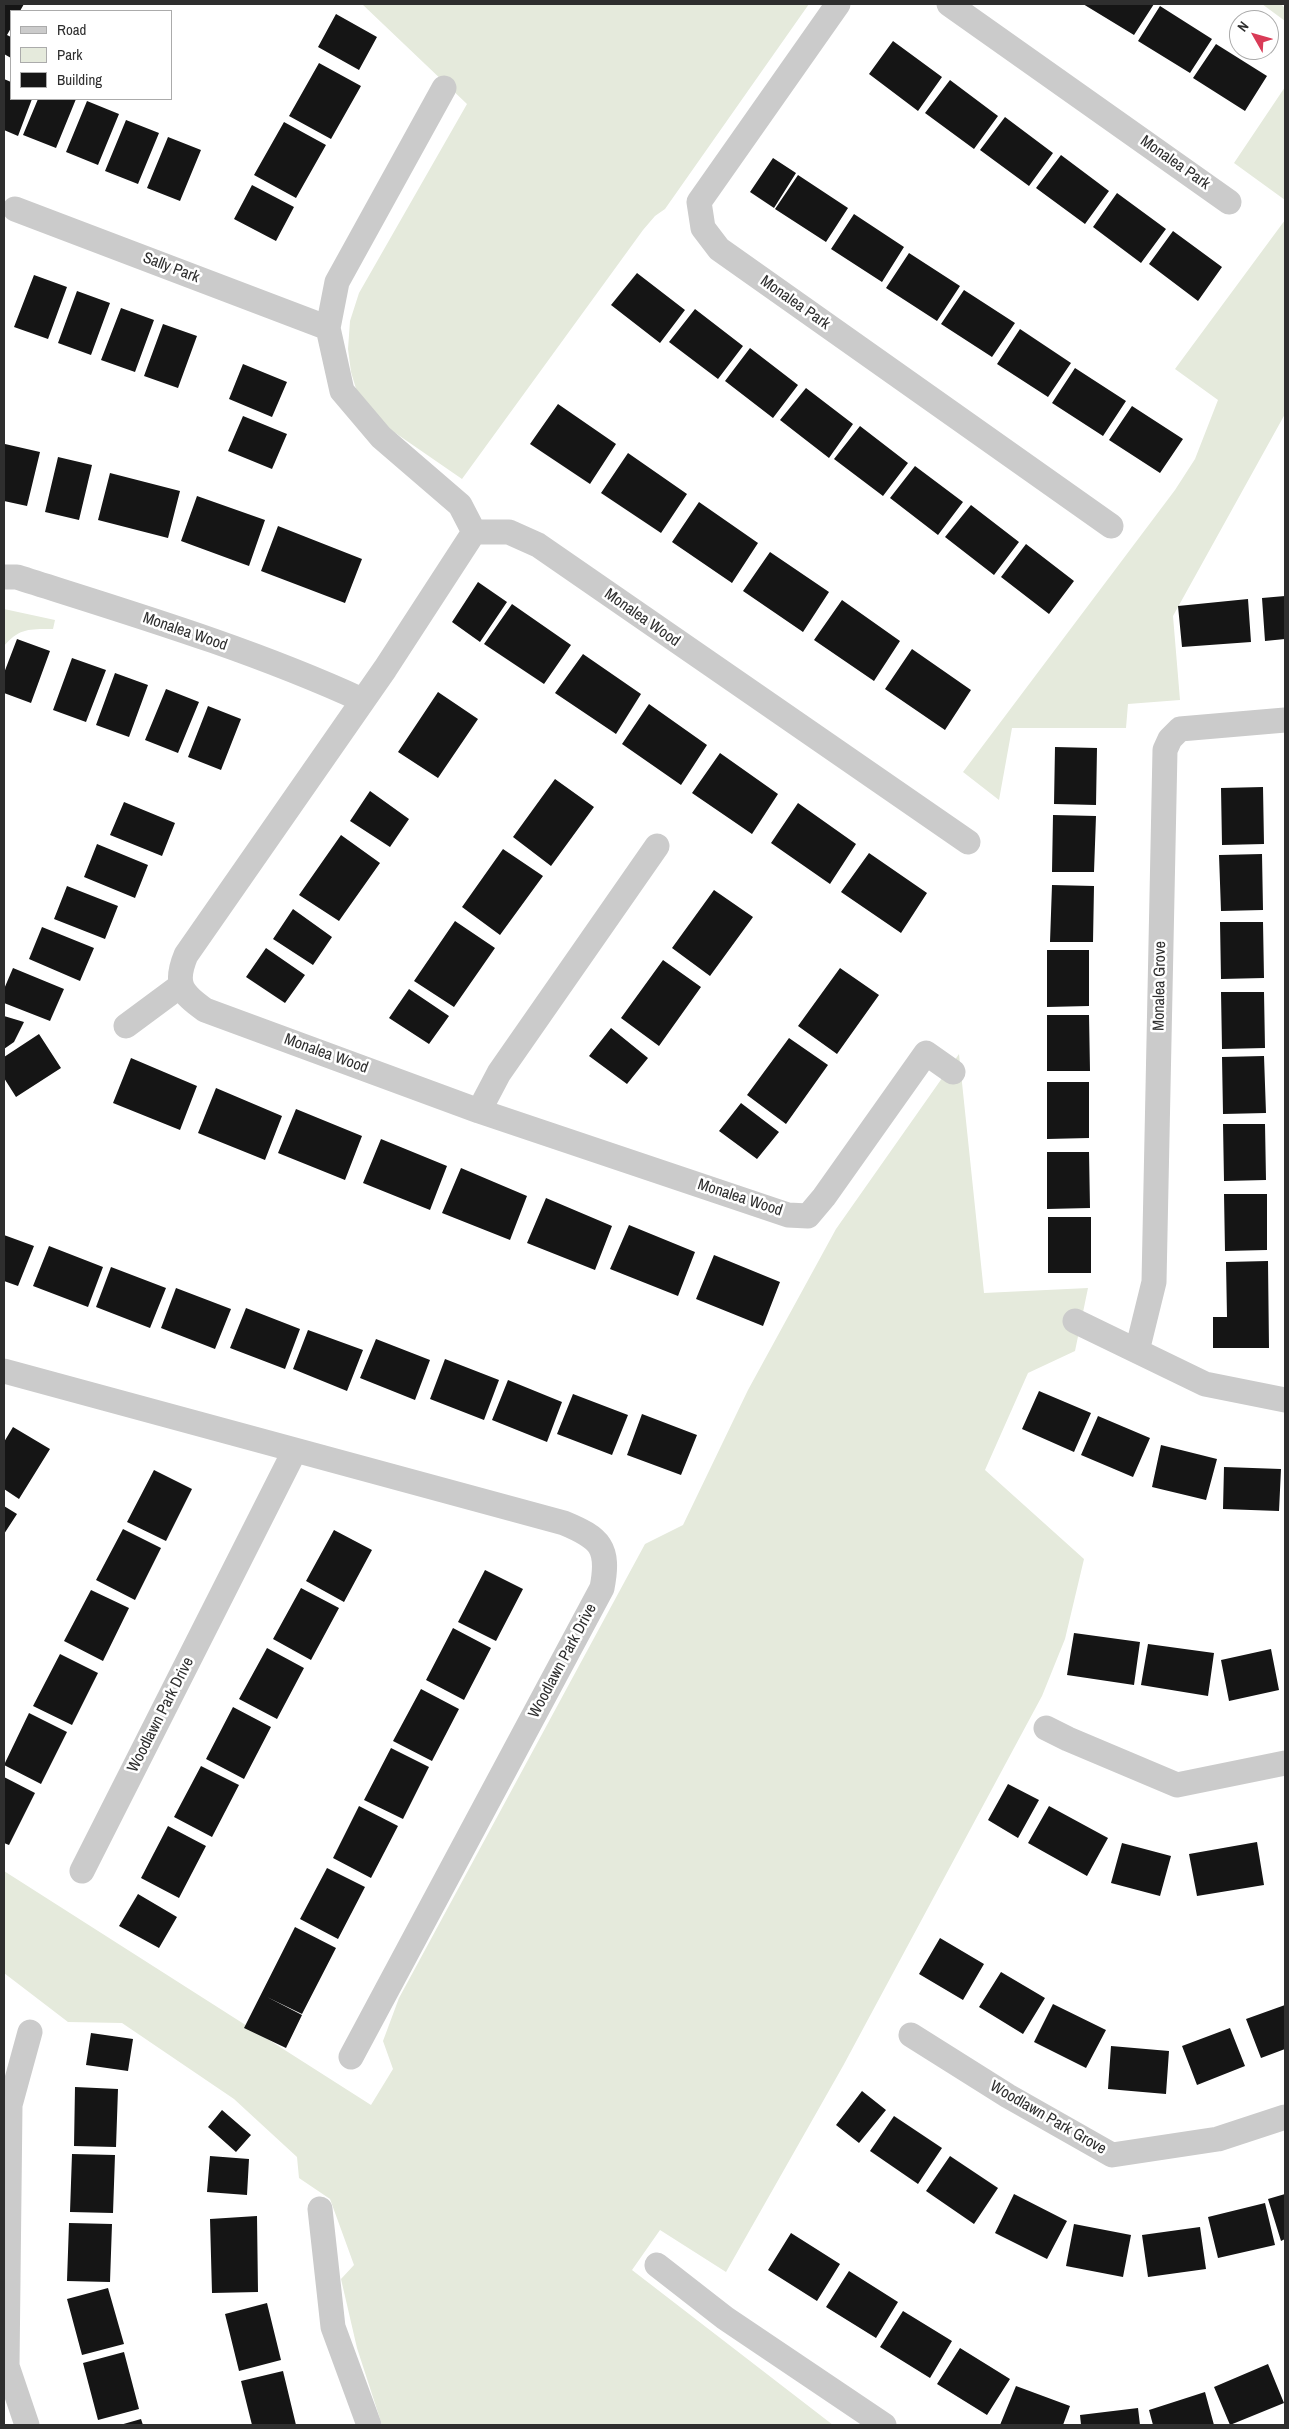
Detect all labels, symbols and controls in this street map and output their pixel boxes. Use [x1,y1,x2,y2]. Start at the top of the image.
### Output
legend [10,10,172,100]
north arrow [1229,10,1279,60]
text: N [1233,18,1253,35]
text: Road [57,19,86,40]
text: Park [57,44,82,65]
text: Building [57,69,102,90]
street label: Monalea Park [1136,132,1214,194]
street label: Sally Park [140,248,202,288]
street label: Monalea Park [756,272,834,334]
street label: Monalea Wood [600,585,684,651]
street label: Monalea Wood [140,609,230,655]
street label: Monalea Grove [1150,941,1170,1031]
street label: Monalea Wood [281,1030,371,1078]
street label: Monalea Wood [695,1175,785,1221]
street label: Woodlawn Park Drive [525,1601,601,1721]
street label: Woodlawn Park Drive [124,1654,198,1776]
street label: Woodlawn Park Grove [986,2077,1110,2159]

